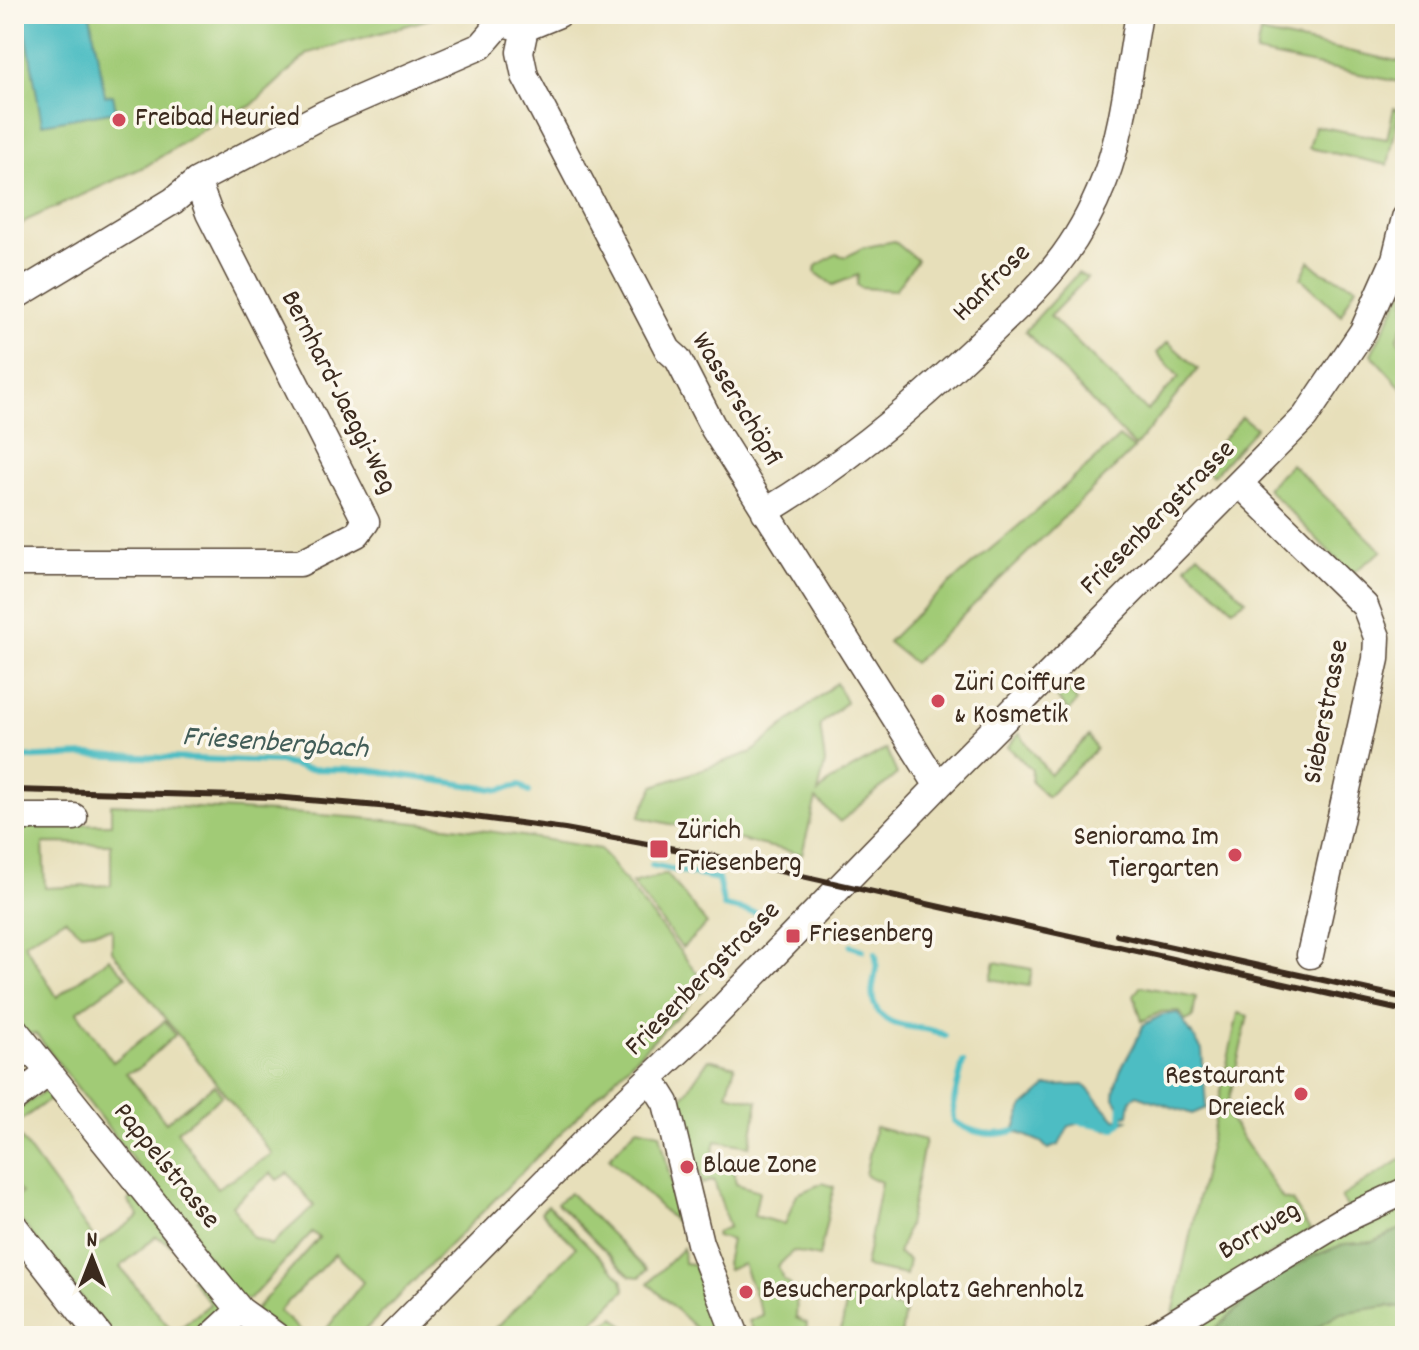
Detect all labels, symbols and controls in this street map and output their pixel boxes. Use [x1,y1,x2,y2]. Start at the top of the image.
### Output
place label: Freibad Heuried [135,100,300,140]
marker: Freibad Heuried [110,111,128,129]
street label: Hanfrose [944,235,1042,333]
street label: Bernhard-Jaeggi-Weg [268,284,406,502]
street label: Wasserschöpfi [679,326,791,474]
street label: Friesenbergstrasse [1072,432,1246,606]
street label: Sieberstrasse [1294,636,1362,788]
place label: Züri Coiffure & Kosmetik [954,665,1086,737]
marker: Züri Coiffure & Kosmetik [929,692,947,710]
water label: Friesenbergbach [181,717,371,773]
place label: Zürich Friesenberg [677,813,801,885]
place label: Seniorama Im Tiergarten [1074,819,1219,891]
marker: Zürich Friesenberg [648,838,670,860]
marker: Seniorama Im Tiergarten [1226,846,1244,864]
street label: Friesenbergstrasse [617,893,791,1067]
place label: Friesenberg [809,916,933,956]
marker: Friesenberg [784,927,802,945]
place label: Restaurant Dreieck [1165,1058,1285,1130]
marker: Restaurant Dreieck [1292,1085,1310,1103]
street label: Pappelstrasse [102,1095,228,1239]
place label: Blaue Zone [703,1147,817,1187]
marker: Blaue Zone [678,1158,696,1176]
street label: Borrweg [1212,1192,1308,1272]
north arrow [52,1218,132,1298]
text: N [87,1226,98,1257]
place label: Besucherparkplatz Gehrenholz [762,1272,1084,1312]
marker: Besucherparkplatz Gehrenholz [737,1283,755,1301]

